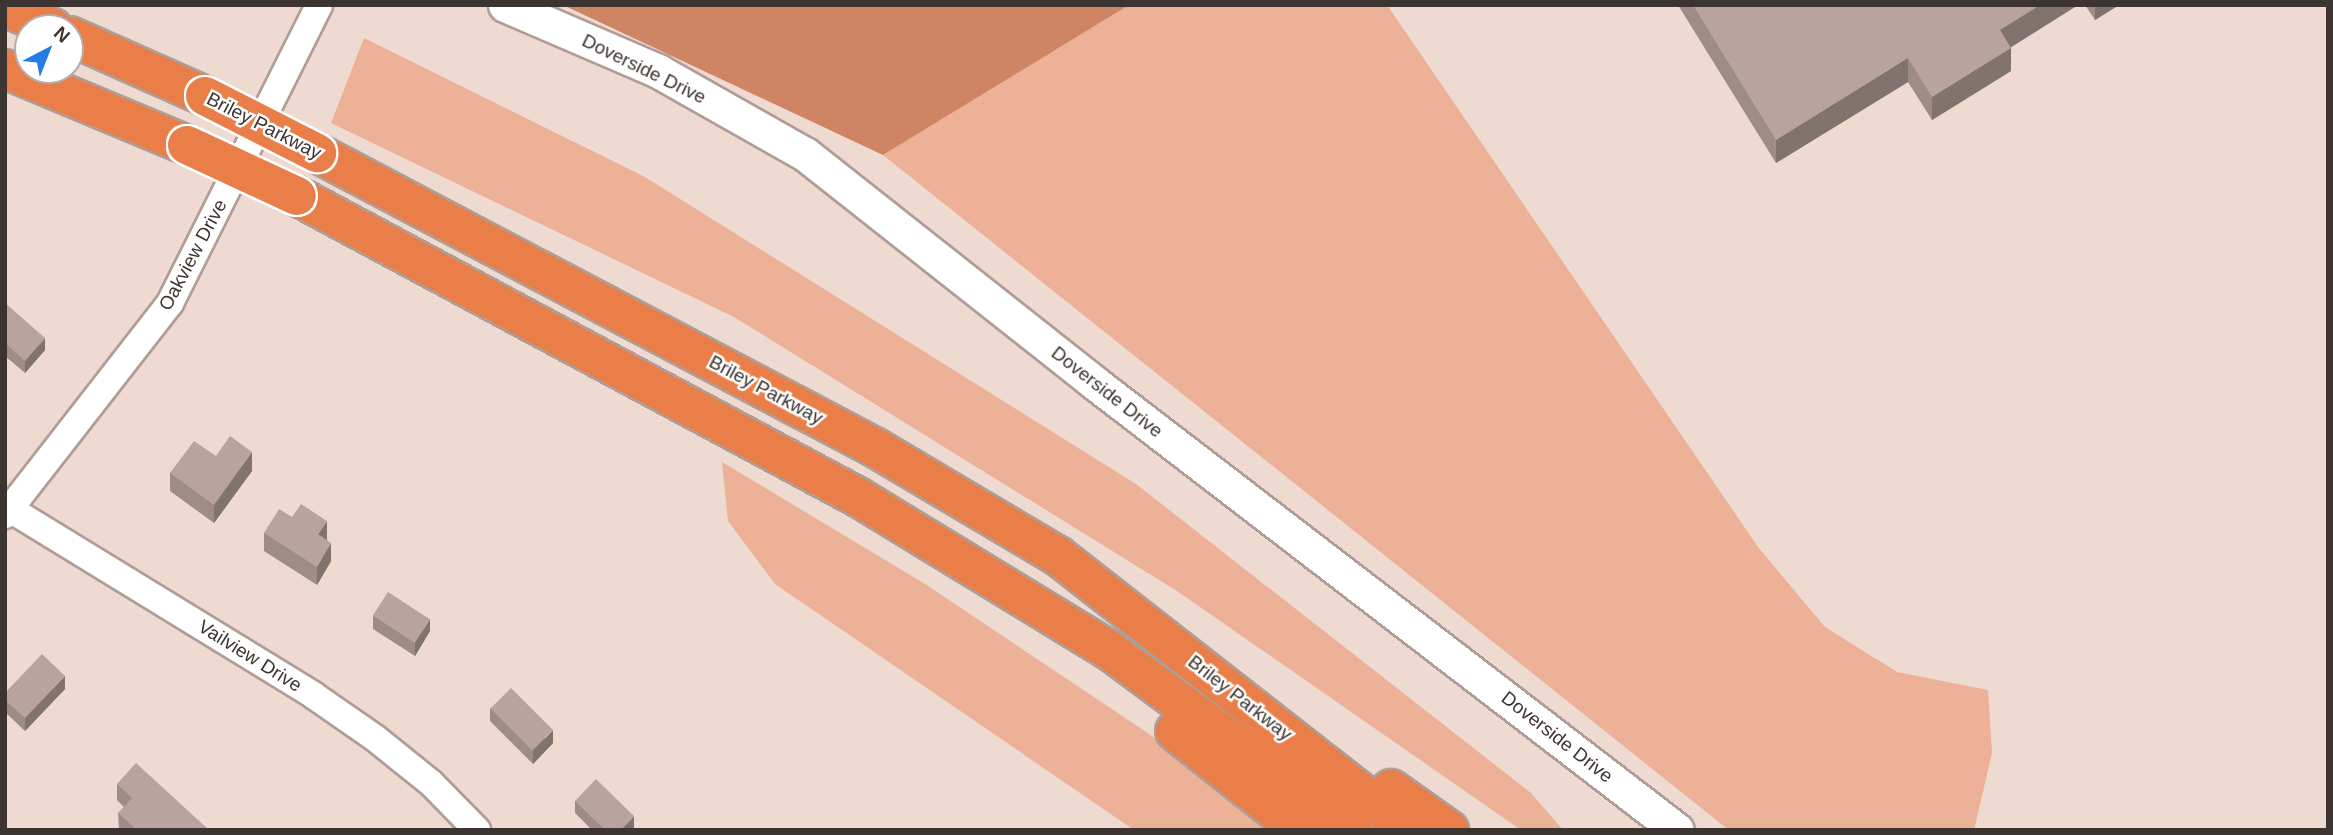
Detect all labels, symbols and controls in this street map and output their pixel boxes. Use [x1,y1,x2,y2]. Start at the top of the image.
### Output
north arrow [14,14,84,84]
text: N [50,22,74,47]
street label: Doverside Drive [578,29,710,109]
street label: Briley Parkway [203,87,325,165]
street label: Oakview Drive [154,196,232,314]
street label: Doverside Drive [1047,341,1167,443]
street label: Briley Parkway [705,350,827,430]
street label: Vailview Drive [194,615,306,697]
street label: Briley Parkway [1183,650,1297,746]
street label: Doverside Drive [1497,686,1617,788]

